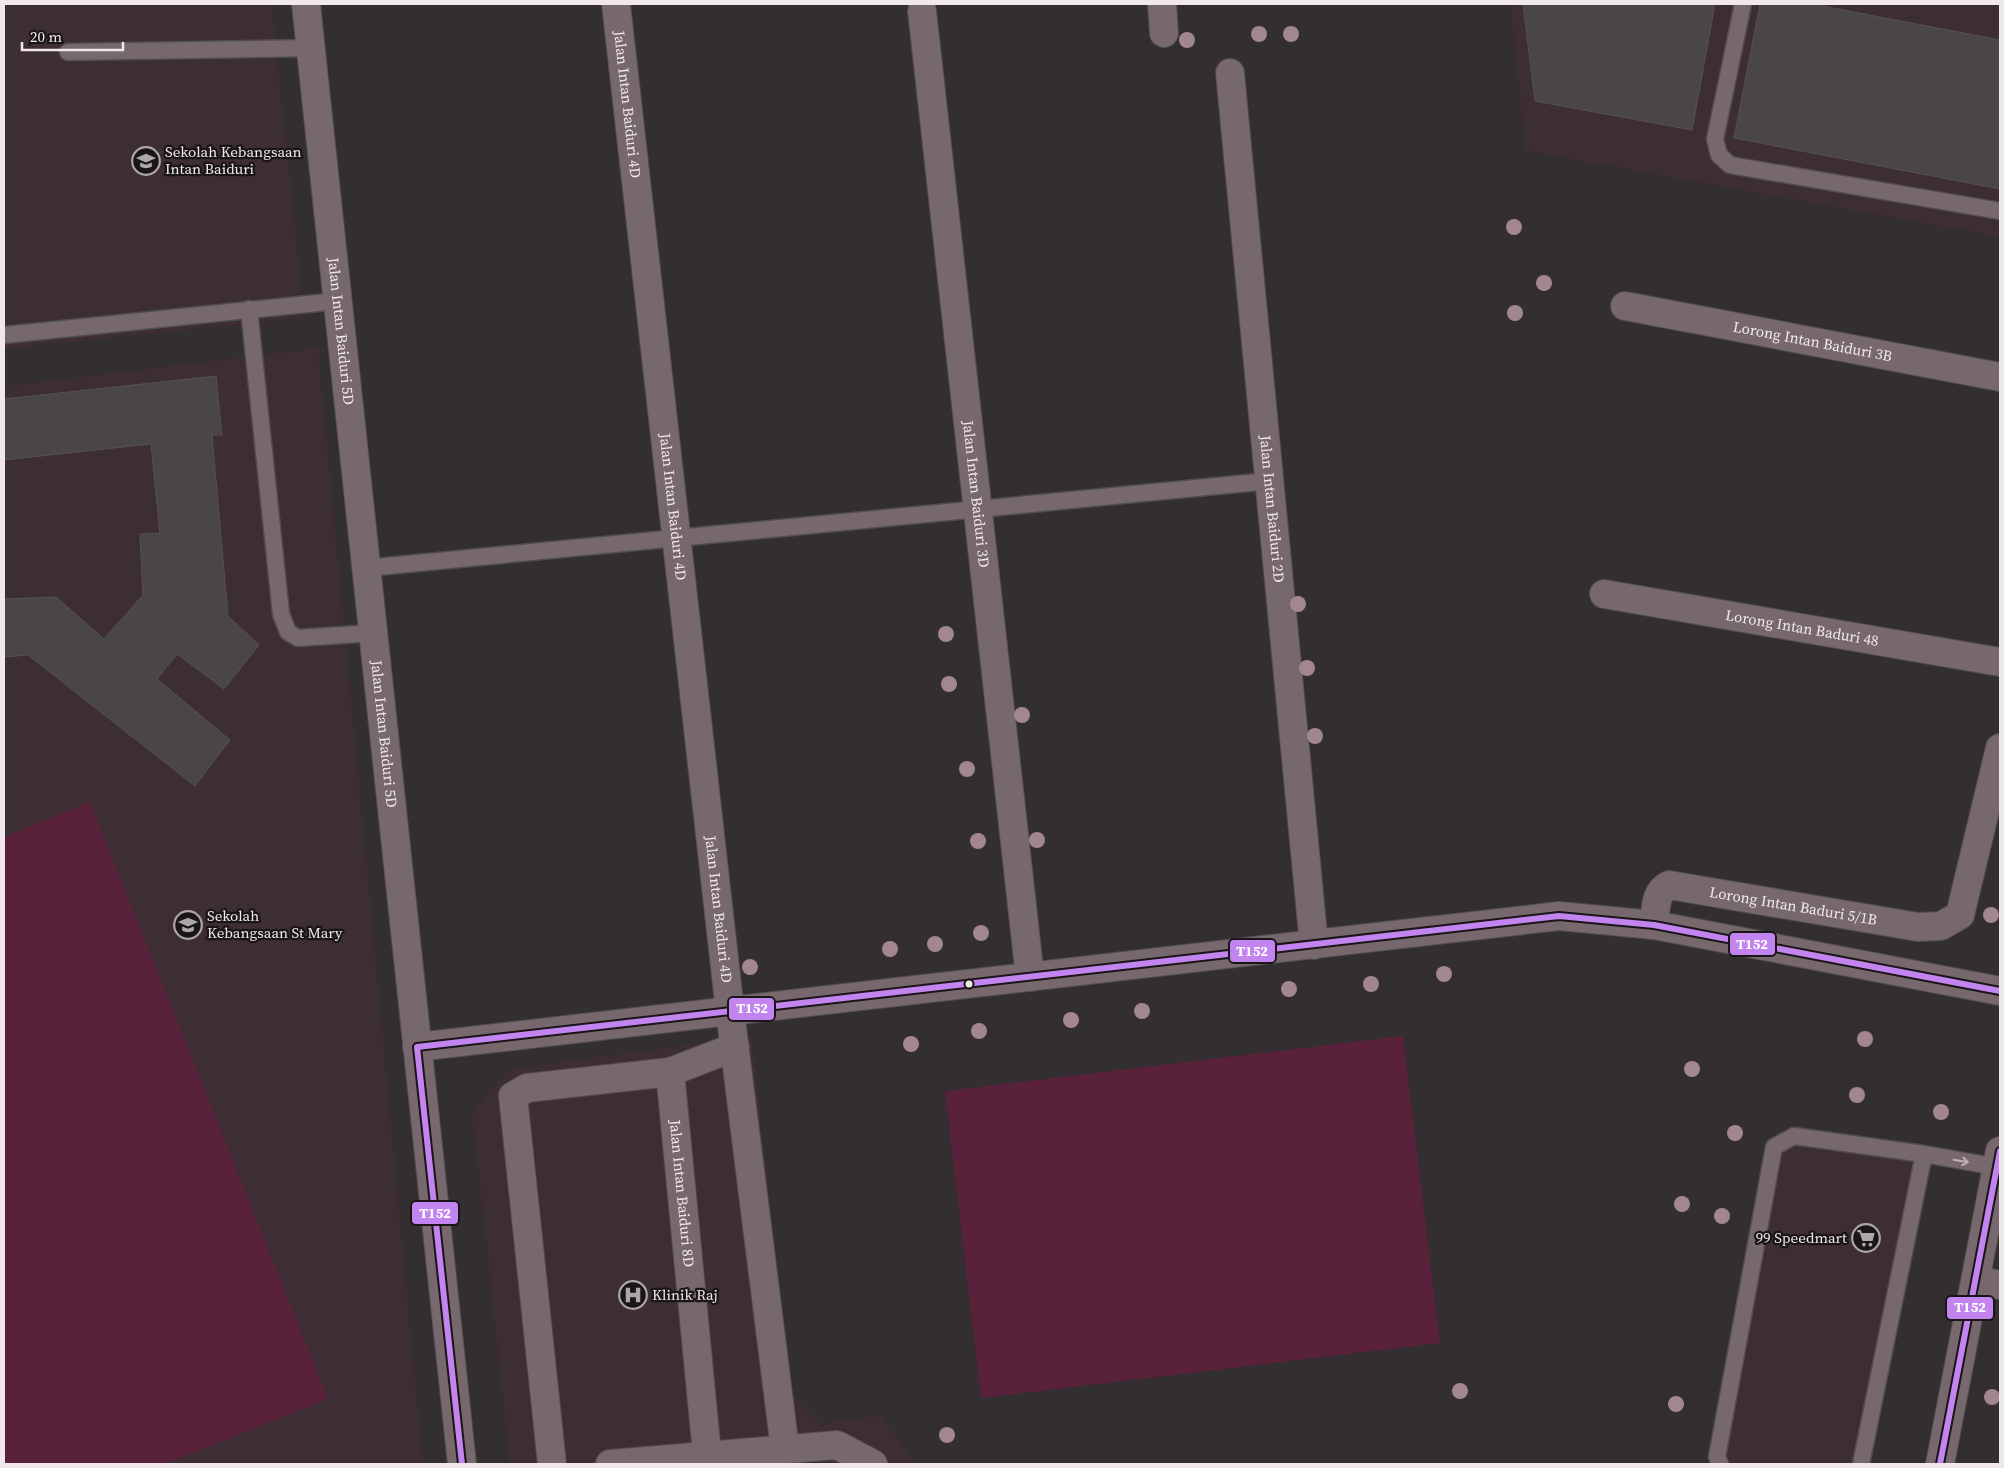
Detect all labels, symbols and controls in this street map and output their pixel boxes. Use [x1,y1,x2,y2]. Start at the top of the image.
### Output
scale bar [22,20,124,52]
text: 20 m [30,26,62,47]
street label: Jalan Intan Baiduri 4D [609,29,647,179]
place label: Sekolah Kebangsaan Intan Baiduri [165,141,302,179]
school or university icon: Sekolah Kebangsaan Intan Baiduri [131,146,161,176]
street label: Jalan Intan Baiduri 5D [323,255,360,406]
street label: Lorong Intan Baiduri 3B [1731,316,1894,366]
street label: Jalan Intan Baiduri 3D [958,418,995,569]
street label: Jalan Intan Baiduri 4D [655,431,692,582]
street label: Jalan Intan Baiduri 2D [1255,433,1290,584]
street label: Lorong Intan Baduri 48 [1724,604,1880,651]
street label: Jalan Intan Baiduri 5D [366,658,403,809]
street label: Jalan Intan Baiduri 4D [700,833,738,984]
street label: Lorong Intan Baduri 5/1B [1708,881,1879,930]
place label: Sekolah Kebangsaan St Mary [207,905,343,943]
school or university icon: Sekolah Kebangsaan St Mary [173,910,203,940]
line badge: T152 [1729,932,1776,956]
text: T152 [1736,934,1768,954]
line badge: T152 [1229,939,1276,963]
text: T152 [1236,941,1268,961]
unlabelled marker [964,979,974,989]
line badge: T152 [728,997,775,1021]
text: T152 [736,998,768,1018]
street label: Jalan Intan Baiduri 8D [665,1118,700,1268]
one-way arrow [1952,1156,1968,1166]
line badge: T152 [411,1201,459,1225]
text: T152 [419,1203,451,1223]
supermarket icon: 99 Speedmart [1851,1223,1881,1253]
place label: 99 Speedmart [1756,1227,1847,1248]
hospital icon: Klinik Raj [618,1280,648,1310]
place label: Klinik Raj [652,1284,718,1305]
line badge: T152 [1946,1296,1994,1320]
text: T152 [1954,1297,1986,1317]

